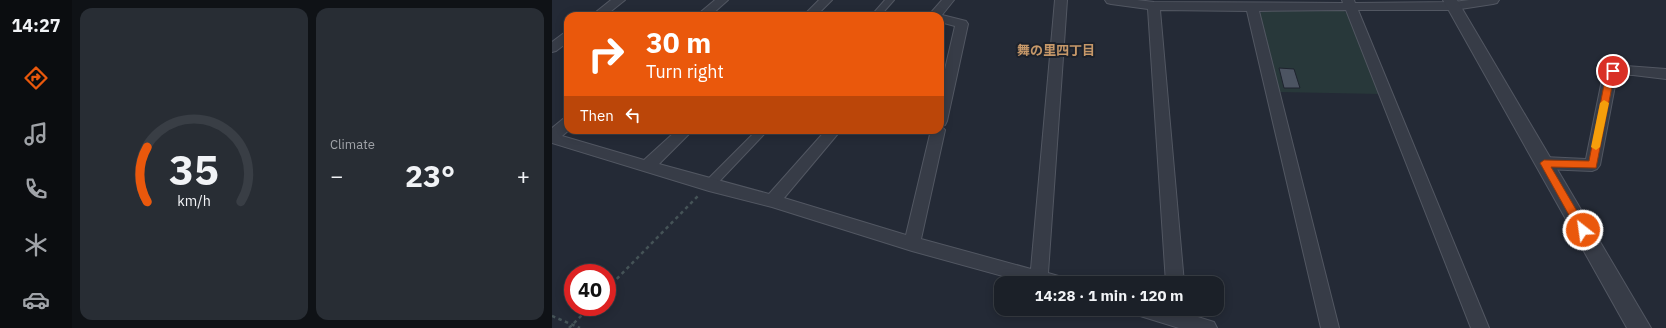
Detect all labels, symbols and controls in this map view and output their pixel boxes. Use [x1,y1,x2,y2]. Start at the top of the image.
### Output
text: 14:27 [11,14,61,37]
text: 30 m [646,24,711,61]
icon: right [580,28,632,80]
district label: 舞の里四丁目 [1017,42,1095,59]
pin [1596,54,1630,88]
text: Turn right [646,60,724,83]
icon: arrive [1602,60,1624,82]
icon: directions [22,64,50,92]
icon: left [622,104,644,126]
text: Then [580,106,614,125]
icon: music [22,120,50,148]
text: Climate [330,136,375,153]
text: 35 [169,142,219,196]
text: 23° [405,156,455,195]
text: − [330,161,343,190]
text: + [517,161,530,190]
icon: phone [22,175,50,203]
text: km/h [177,191,211,210]
position arrow [1562,209,1604,251]
icon: climate [22,231,50,259]
speed limit sign: 40 [564,264,616,316]
icon: car [22,286,50,314]
text: 14:28 · 1 min · 120 m [1035,286,1183,305]

